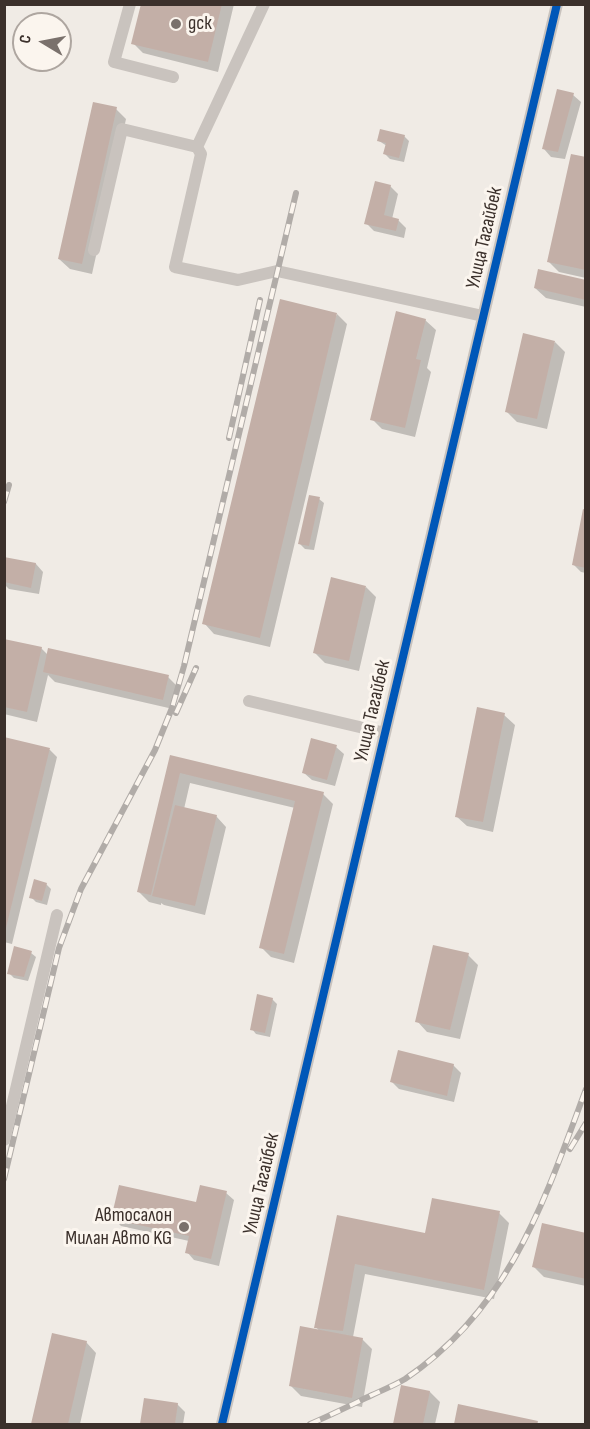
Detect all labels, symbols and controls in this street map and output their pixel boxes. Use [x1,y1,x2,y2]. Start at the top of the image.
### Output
north arrow [12,12,72,72]
place label: дск [188,12,212,36]
marker: дск [169,17,183,31]
text: С [16,33,36,45]
street label: Улица Тагайбек [462,185,508,291]
street label: Улица Тагайбек [350,658,396,764]
street label: Улица Тагайбек [239,1131,285,1237]
place label: Автосалон Милан Авто KG [65,1204,172,1251]
marker: Автосалон Милан Авто KG [177,1220,191,1234]

